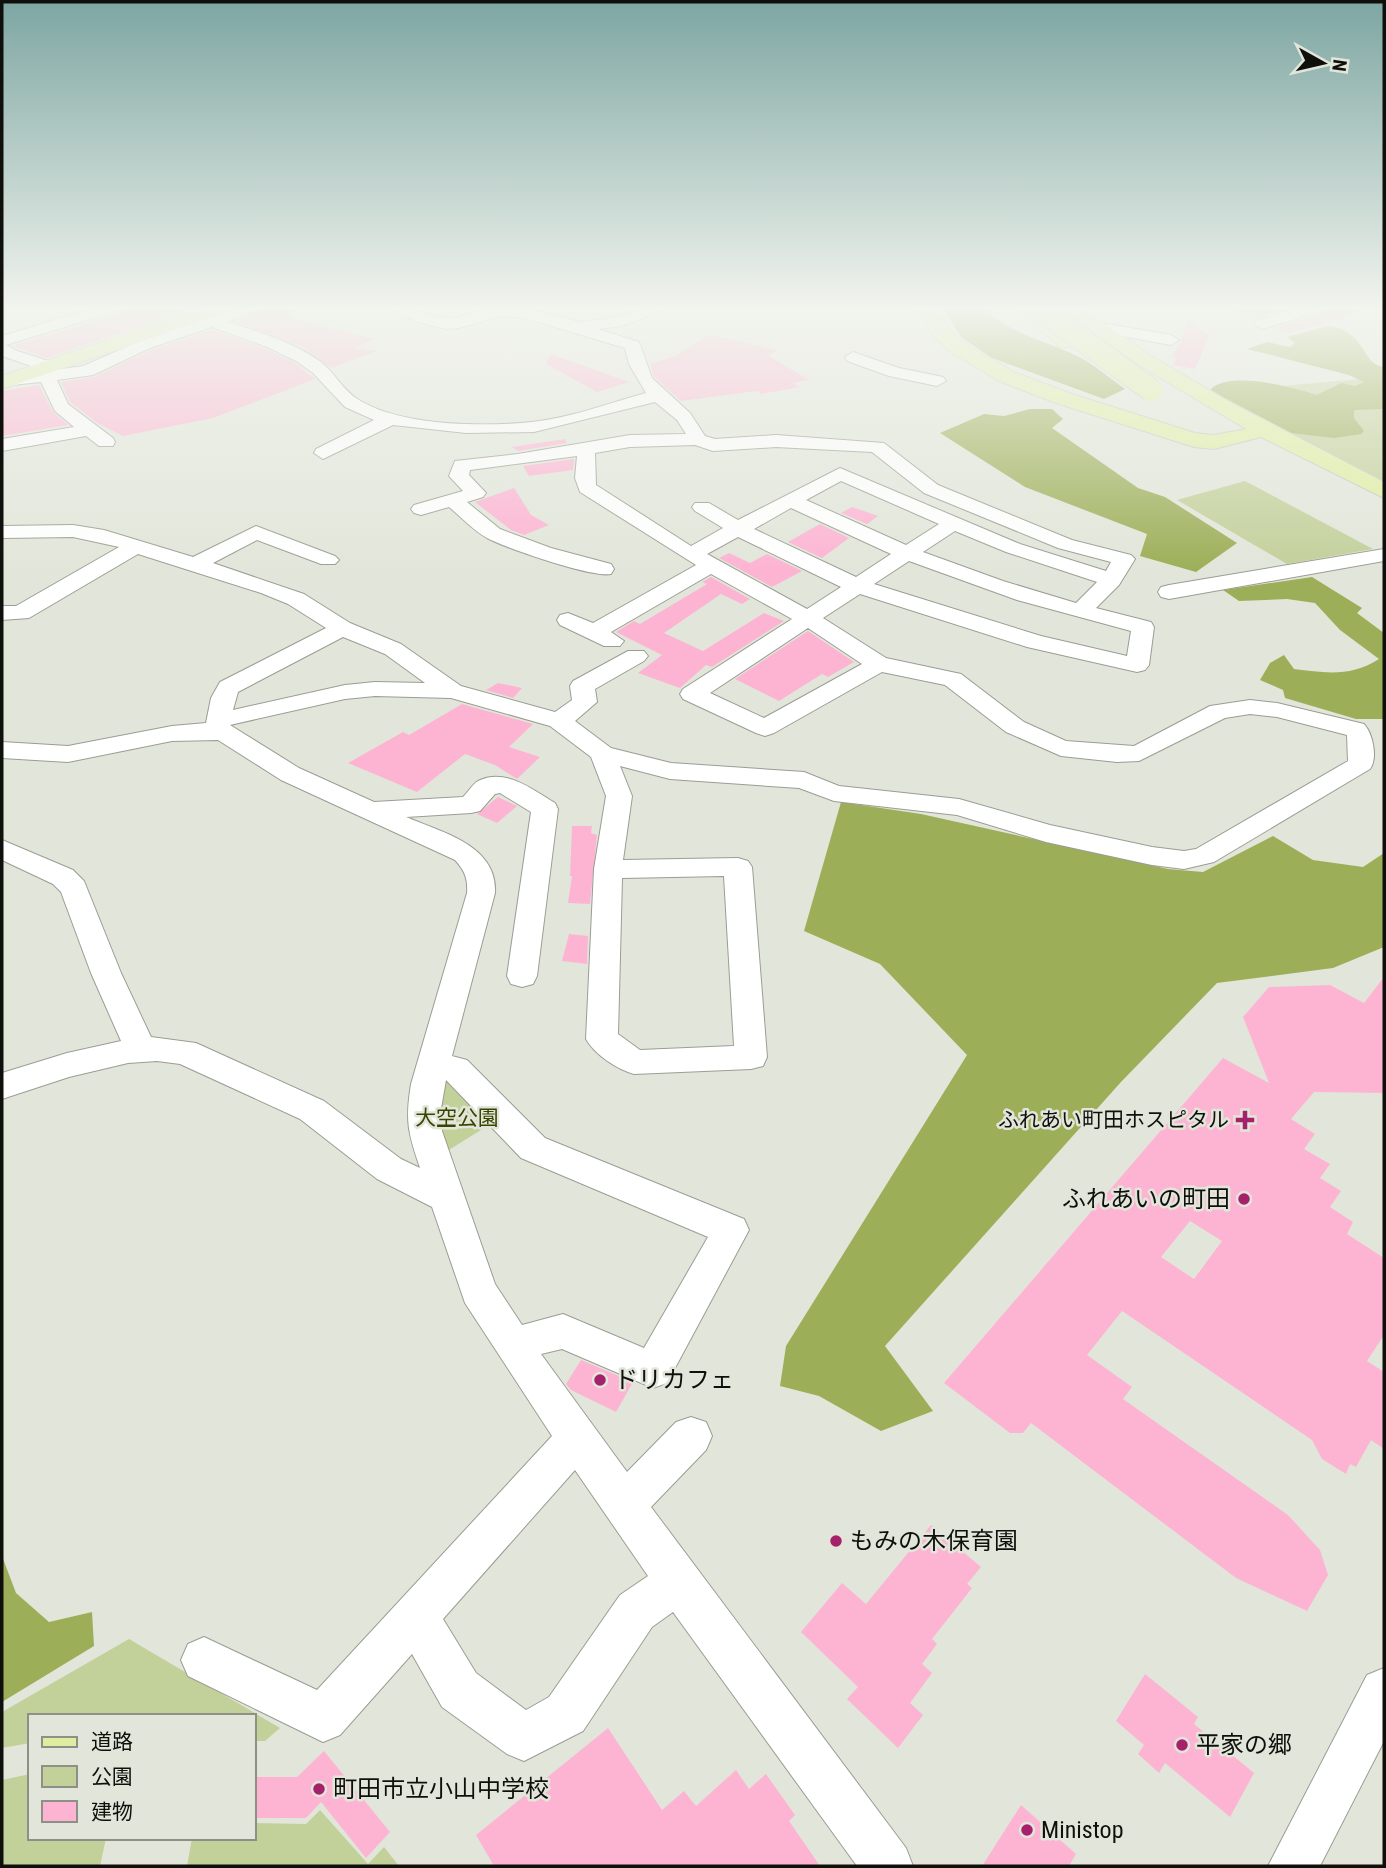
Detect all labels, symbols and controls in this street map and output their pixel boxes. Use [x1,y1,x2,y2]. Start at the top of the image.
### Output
north arrow [1288,28,1358,98]
text: N [1327,58,1352,73]
park label: 大空公園 [415,1106,499,1130]
place label: ふれあい町田ホスピタル [998,1108,1229,1132]
marker: ふれあい町田ホスピタル [1235,1110,1255,1130]
place label: ふれあいの町田 [1062,1185,1230,1213]
marker: ふれあいの町田 [1236,1191,1252,1207]
place label: ドリカフェ [614,1366,734,1394]
marker: ドリカフェ [592,1372,608,1388]
place label: もみの木保育園 [850,1527,1018,1555]
marker: もみの木保育園 [828,1533,844,1549]
legend [28,1714,256,1840]
text: 道路 [91,1730,133,1754]
place label: 平家の郷 [1196,1731,1292,1759]
marker: 平家の郷 [1174,1737,1190,1753]
text: 公園 [91,1765,133,1789]
place label: 町田市立小山中学校 [333,1775,549,1803]
marker: 町田市立小山中学校 [311,1781,327,1797]
text: 建物 [91,1800,133,1824]
place label: Ministop [1041,1816,1123,1844]
marker: Ministop [1019,1822,1035,1838]

